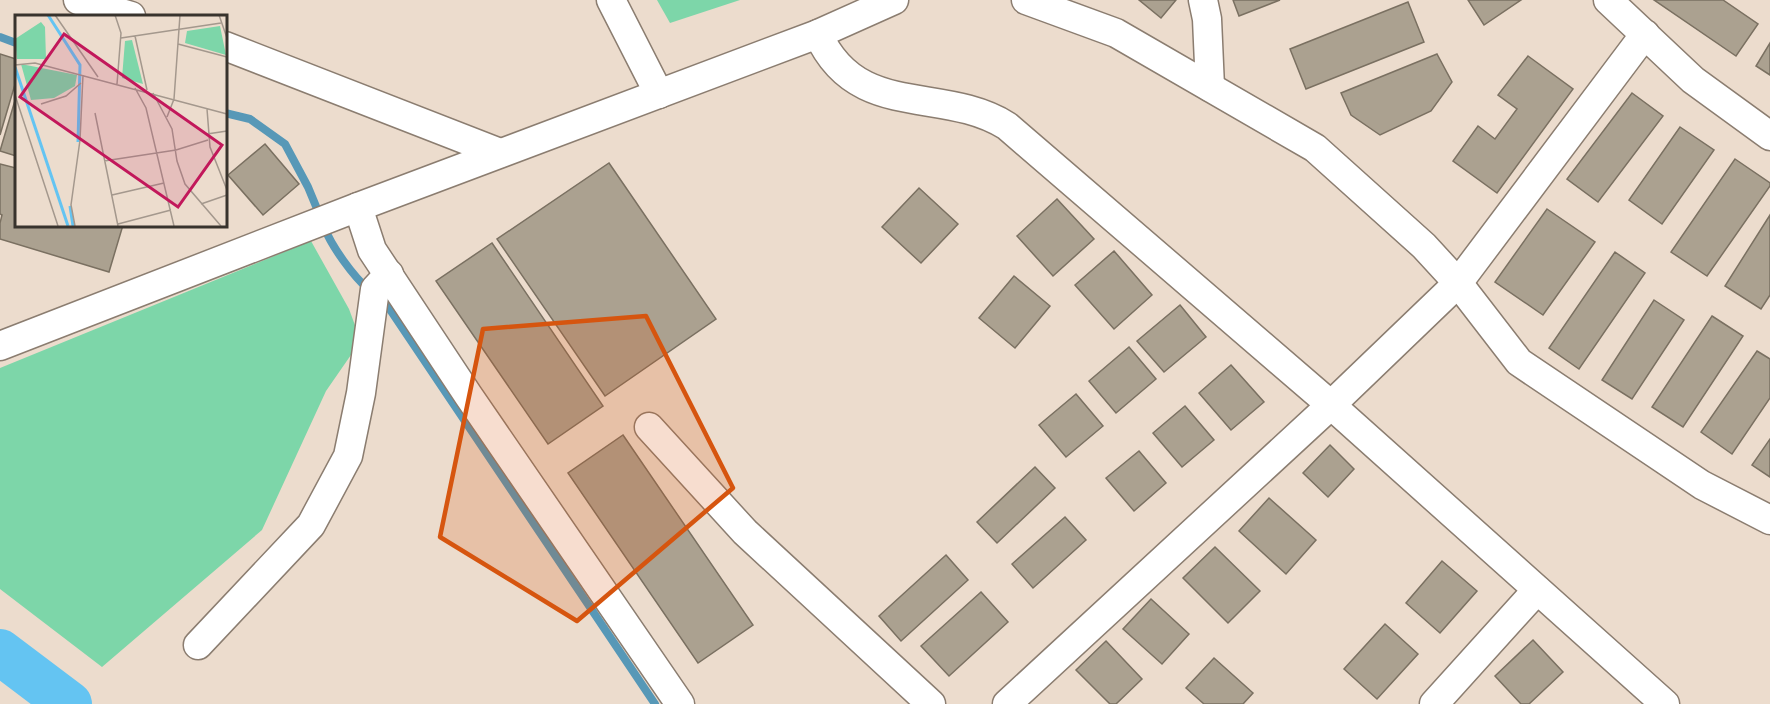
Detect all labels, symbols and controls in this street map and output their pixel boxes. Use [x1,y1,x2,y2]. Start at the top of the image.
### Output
inset map [15,15,226,226]

